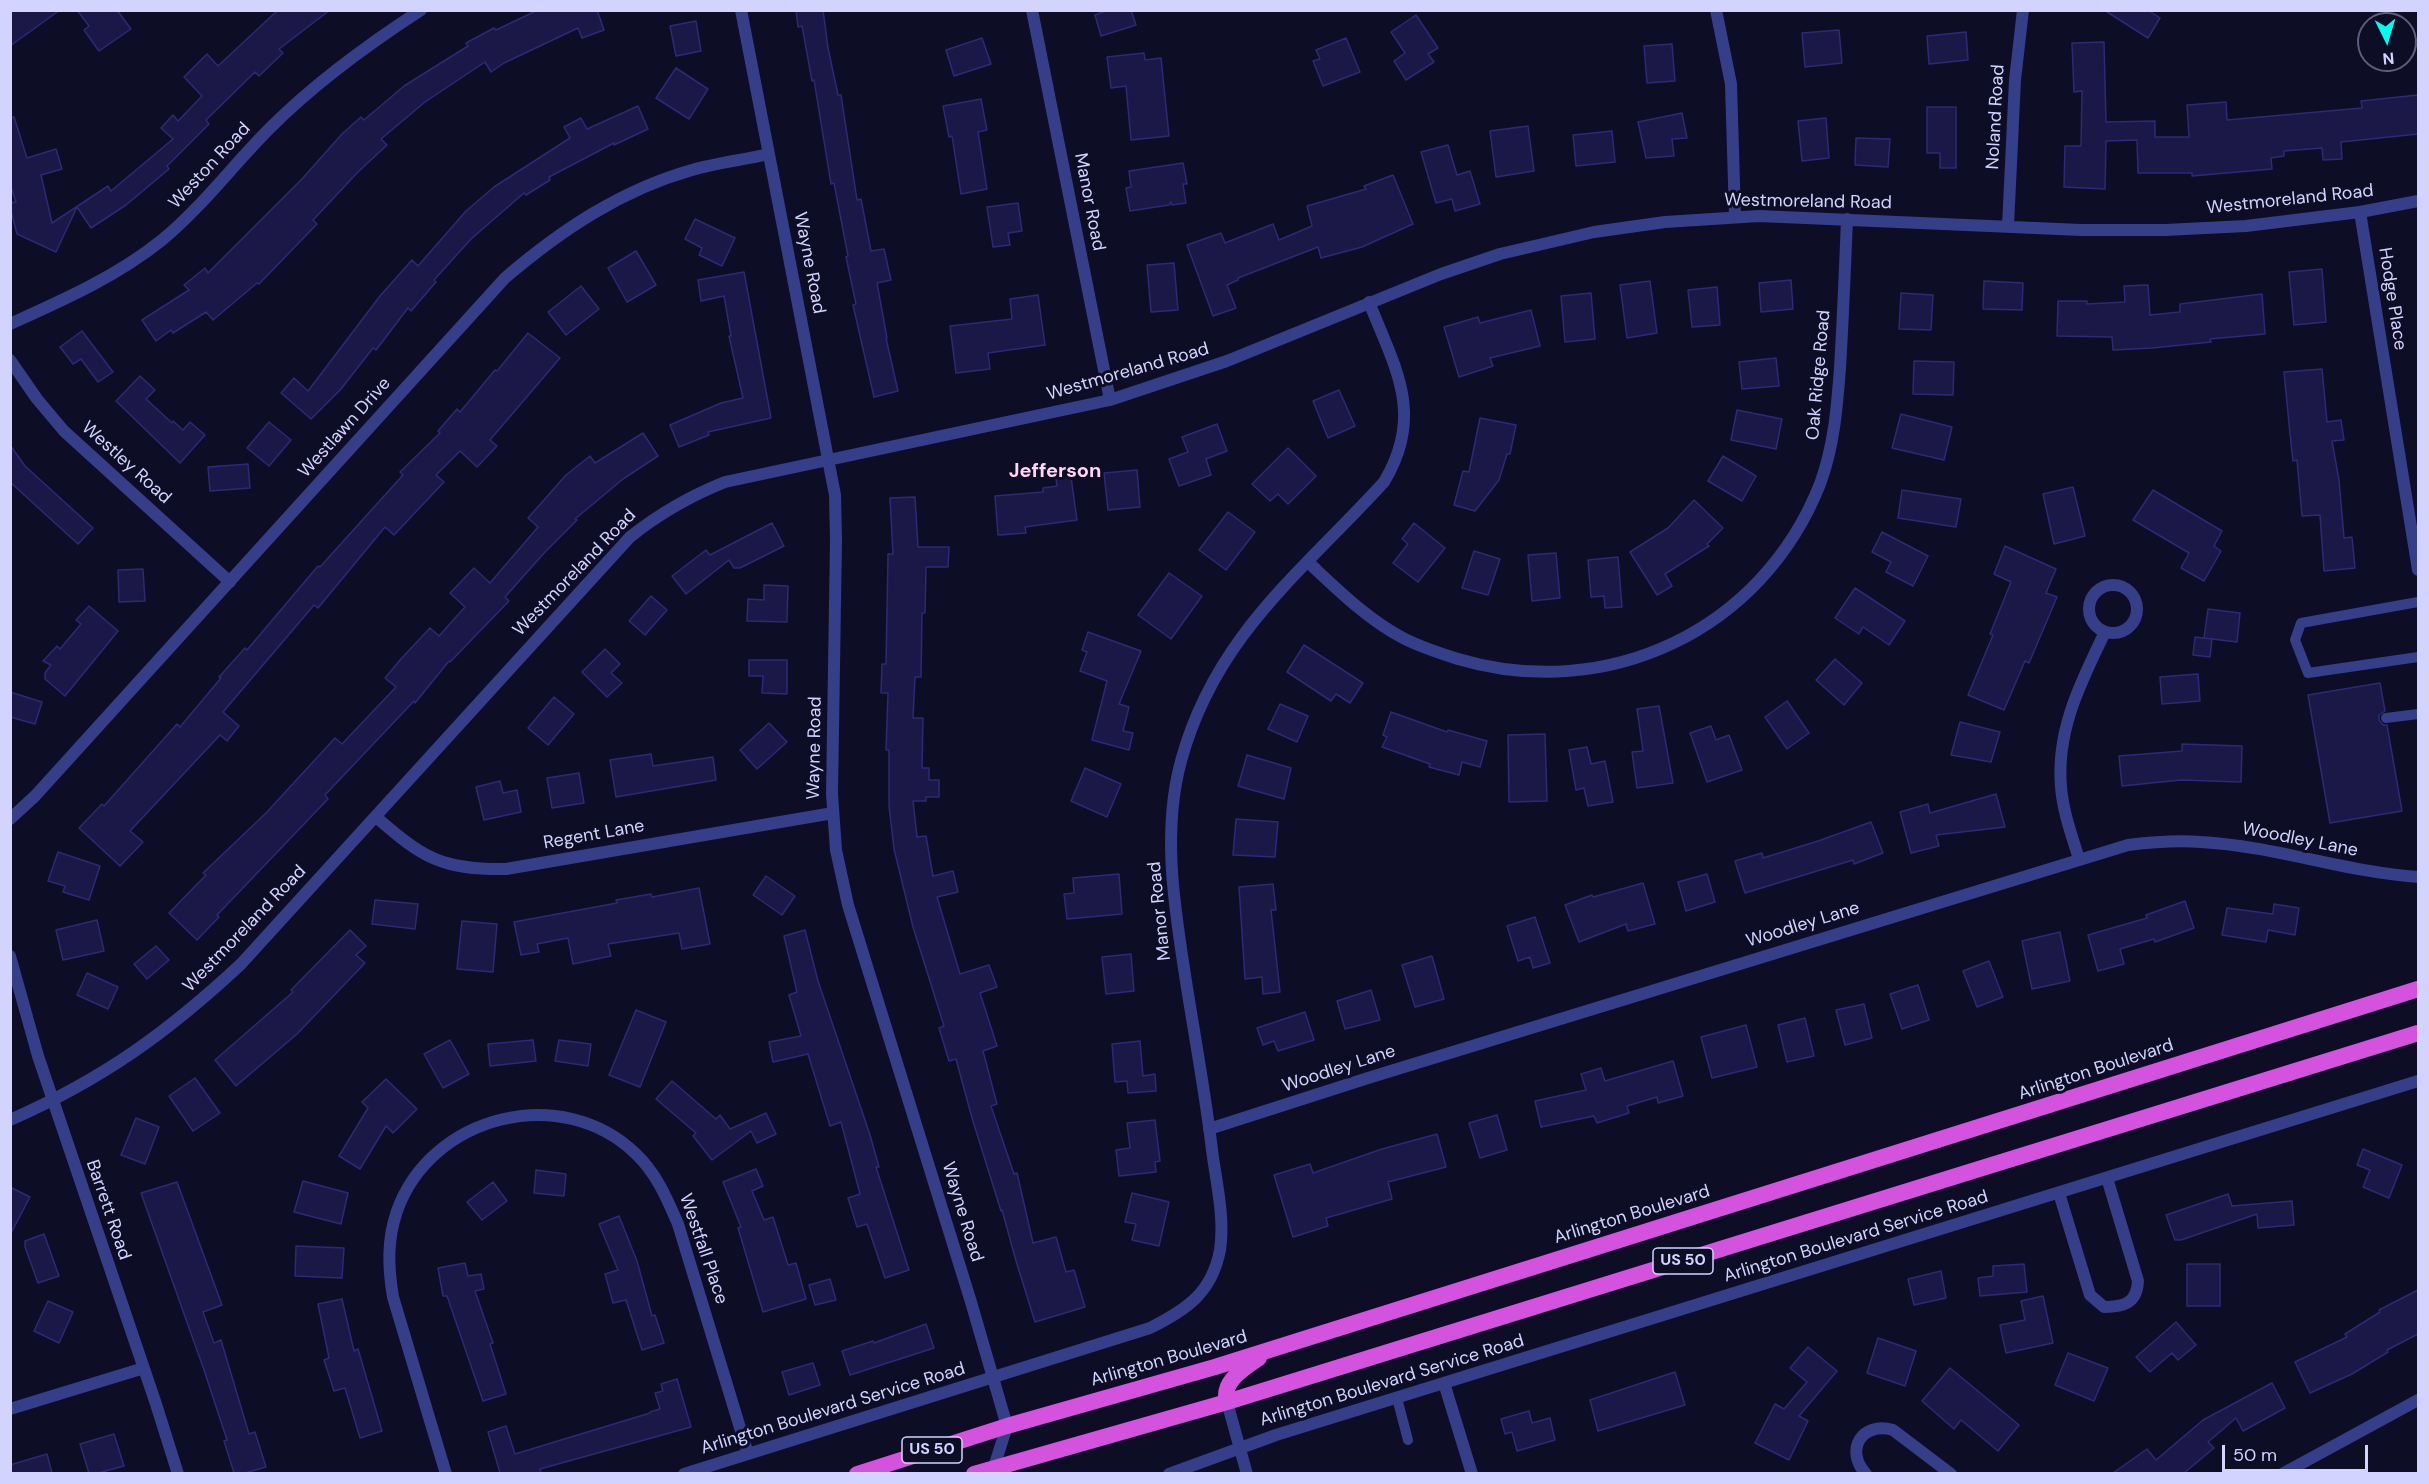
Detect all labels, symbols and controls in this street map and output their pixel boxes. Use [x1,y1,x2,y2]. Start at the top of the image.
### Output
north arrow [2357,12,2417,72]
text: N [2382,47,2395,69]
street label: Noland Road [1982,64,2010,170]
street label: Weston Road [165,118,255,214]
street label: Manor Road [1069,151,1109,253]
street label: Westmoreland Road [2205,180,2375,220]
street label: Westmoreland Road [1724,190,1892,214]
street label: Wayne Road [789,210,829,316]
street label: Hodge Place [2373,246,2411,352]
street label: Oak Ridge Road [1803,309,1835,441]
street label: Westmoreland Road [1044,338,1212,406]
street label: Westlawn Drive [294,373,396,483]
street label: Westley Road [77,417,175,509]
district label: Jefferson [1009,460,1101,484]
street label: Westmoreland Road [509,505,641,641]
street label: Wayne Road [803,696,827,800]
street label: Regent Lane [542,815,646,855]
street label: Woodley Lane [2240,818,2360,862]
street label: Manor Road [1144,860,1176,962]
street label: Westmoreland Road [179,861,311,997]
street label: Woodley Lane [1744,897,1862,953]
street label: Arlington Boulevard [2016,1035,2176,1105]
street label: Woodley Lane [1280,1041,1398,1097]
street label: Barrett Road [81,1157,135,1263]
street label: Wayne Road [937,1159,987,1265]
street label: Arlington Boulevard [1551,1181,1713,1249]
street label: Arlington Boulevard Service Road [1721,1186,1991,1288]
street label: Westfall Place [674,1191,732,1307]
road number: US 50 [1653,1248,1713,1274]
street label: Arlington Boulevard [1088,1326,1250,1392]
street label: Arlington Boulevard Service Road [1257,1330,1527,1432]
street label: Arlington Boulevard Service Road [698,1358,968,1460]
scale bar [2225,1433,2370,1471]
road number: US 50 [902,1437,962,1463]
text: 50 m [2233,1443,2277,1467]

